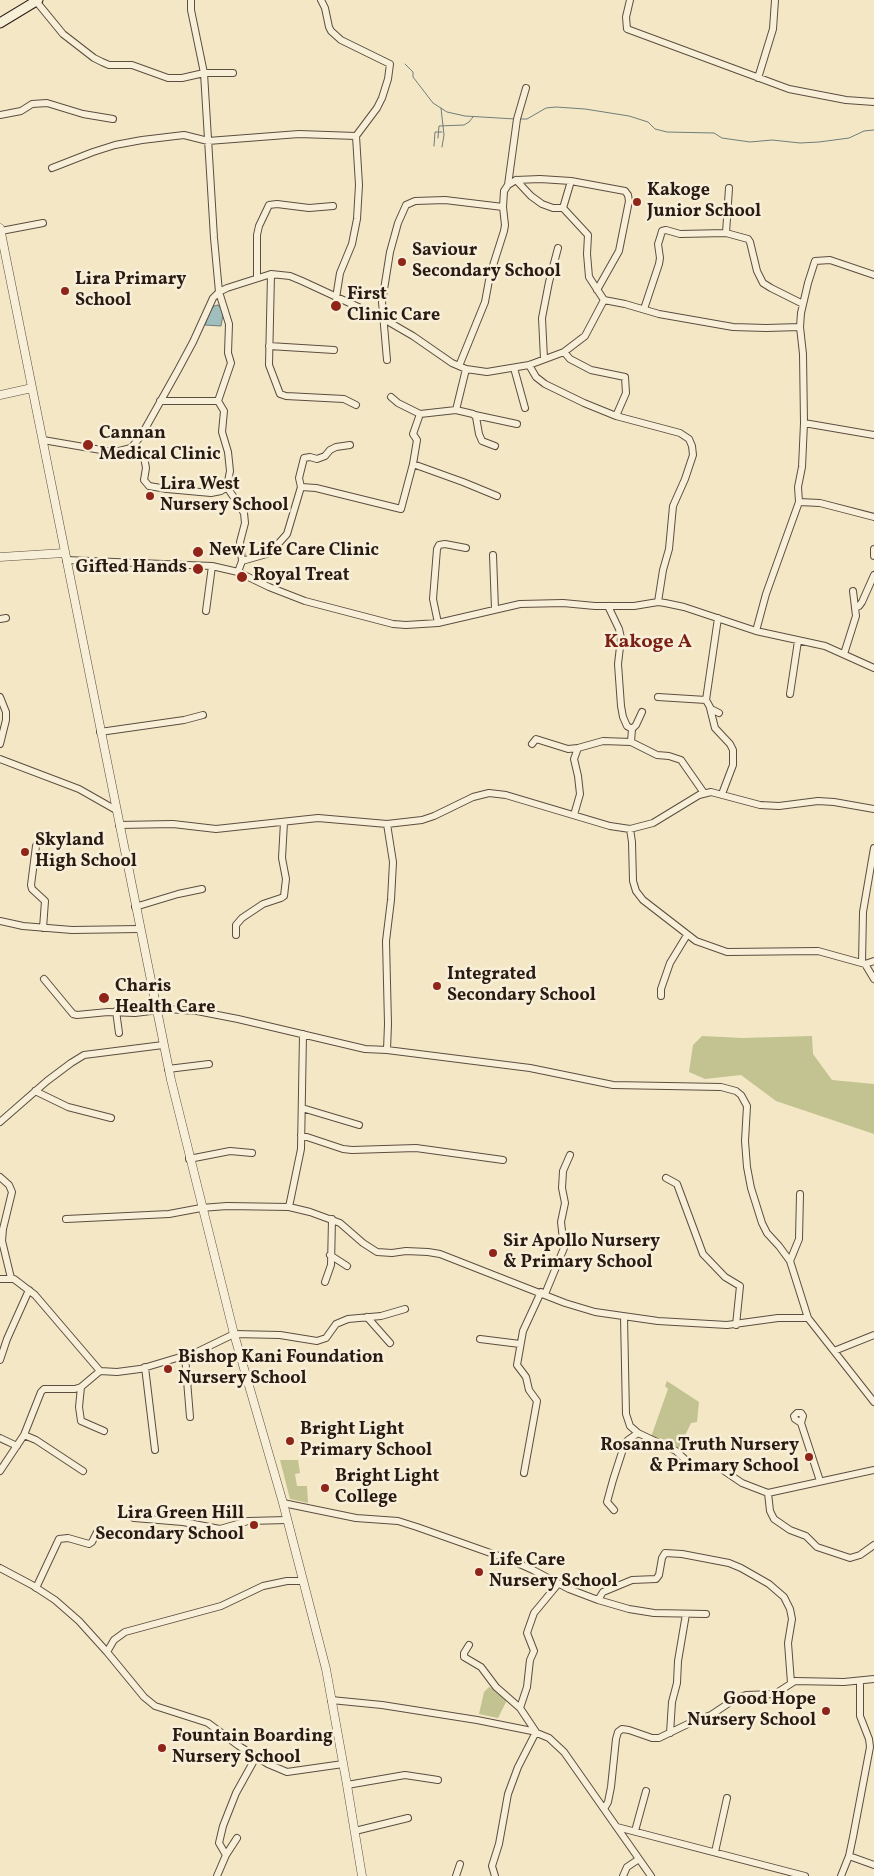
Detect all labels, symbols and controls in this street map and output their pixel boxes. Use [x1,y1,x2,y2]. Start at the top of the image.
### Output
place label: Kakoge Junior School [647,181,761,223]
marker: Kakoge Junior School [631,196,643,208]
place label: Saviour Secondary School [412,241,561,284]
marker: Saviour Secondary School [396,256,408,268]
place label: Lira Primary School [75,270,186,312]
marker: Lira Primary School [59,285,71,297]
place label: First Clinic Care [347,285,440,328]
marker: First Clinic Care [329,299,343,313]
place label: Cannan Medical Clinic [99,424,221,466]
marker: Cannan Medical Clinic [81,438,95,452]
place label: Lira West Nursery School [160,475,289,518]
marker: Lira West Nursery School [144,490,156,502]
place label: New Life Care Clinic [209,541,379,563]
marker: New Life Care Clinic [191,545,205,559]
place label: Gifted Hands [76,558,187,580]
marker: Gifted Hands [191,562,205,576]
place label: Royal Treat [253,566,349,588]
marker: Royal Treat [235,570,249,584]
district label: Kakoge A [604,631,692,655]
place label: Skyland High School [35,831,137,874]
marker: Skyland High School [19,846,31,858]
place label: Integrated Secondary School [447,965,596,1008]
place label: Charis Health Care [115,977,215,1020]
marker: Integrated Secondary School [431,980,443,992]
marker: Charis Health Care [97,991,111,1005]
place label: Sir Apollo Nursery & Primary School [503,1232,660,1274]
marker: Sir Apollo Nursery & Primary School [487,1247,499,1259]
place label: Bishop Kani Foundation Nursery School [178,1348,384,1390]
marker: Bishop Kani Foundation Nursery School [162,1363,174,1375]
place label: Bright Light Primary School [300,1420,432,1462]
marker: Bright Light Primary School [284,1435,296,1447]
place label: Rosanna Truth Nursery & Primary School [600,1436,799,1478]
marker: Rosanna Truth Nursery & Primary School [803,1451,815,1463]
place label: Bright Light College [335,1467,439,1510]
marker: Bright Light College [319,1482,331,1494]
place label: Lira Green Hill Secondary School [95,1504,244,1546]
marker: Lira Green Hill Secondary School [248,1519,260,1531]
place label: Life Care Nursery School [489,1551,618,1594]
marker: Life Care Nursery School [473,1566,485,1578]
place label: Good Hope Nursery School [687,1690,816,1732]
marker: Good Hope Nursery School [820,1705,832,1717]
place label: Fountain Boarding Nursery School [172,1727,333,1770]
marker: Fountain Boarding Nursery School [156,1742,168,1754]

